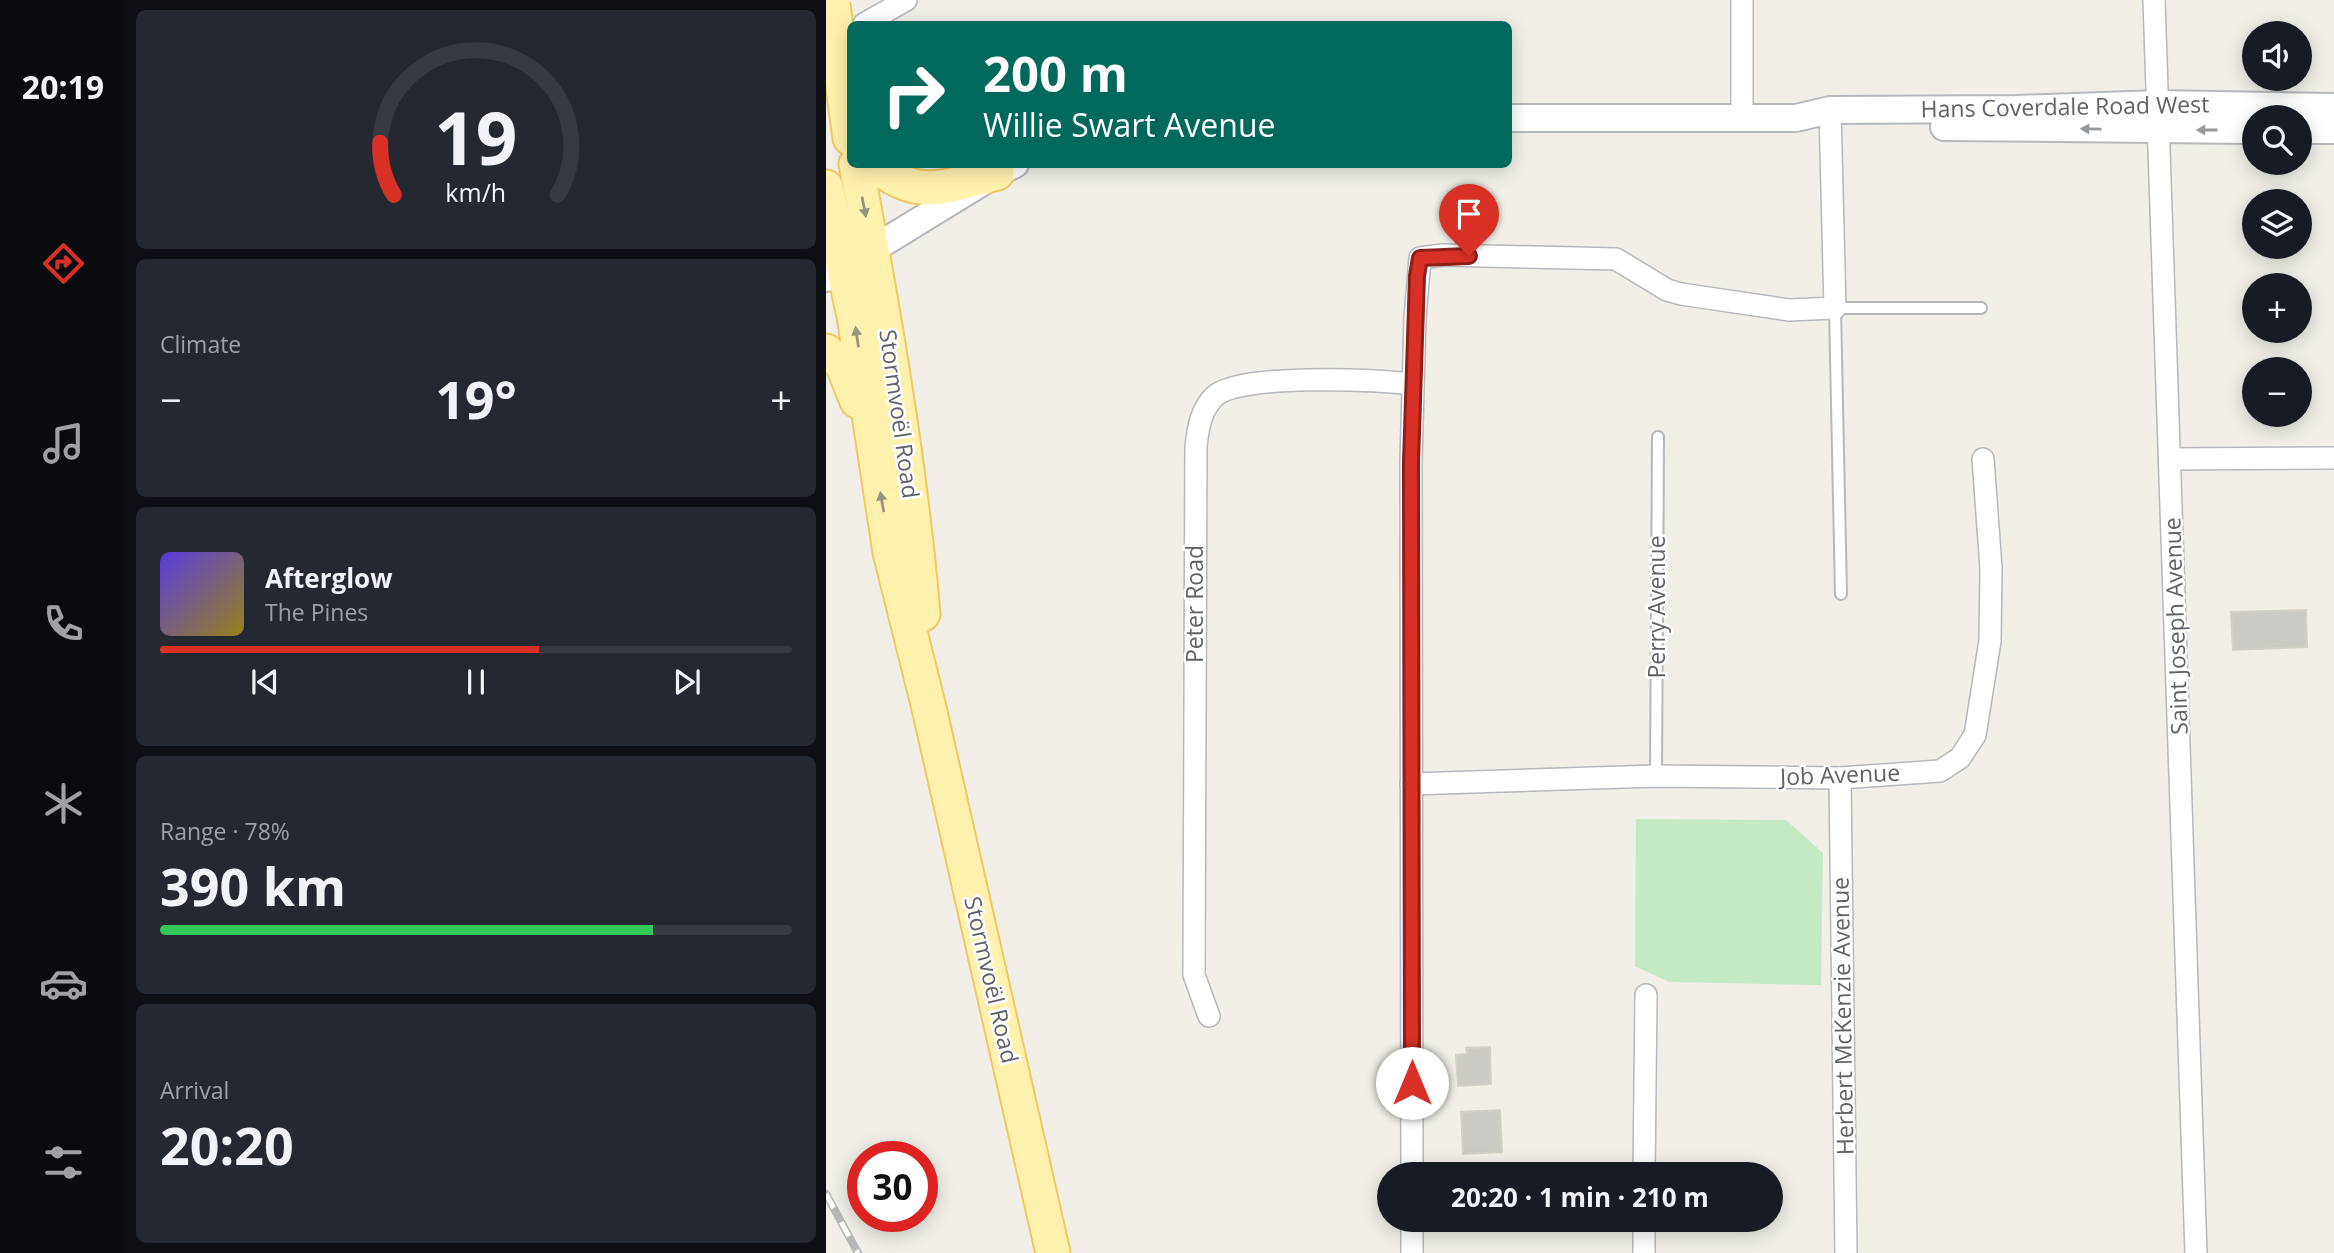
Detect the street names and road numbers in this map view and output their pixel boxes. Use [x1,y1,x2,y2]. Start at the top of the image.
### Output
street label: Hans Coverdale Road West [1920,87,2210,125]
street label: Stormvoël Road [872,327,928,500]
street label: Saint Joseph Avenue [2155,517,2195,735]
street label: Perry Avenue [1640,535,1672,679]
street label: Peter Road [1178,545,1210,663]
street label: Job Avenue [1777,756,1901,792]
street label: Herbert McKenzie Avenue [1824,877,1860,1155]
street label: Stormvoël Road [957,893,1027,1066]

